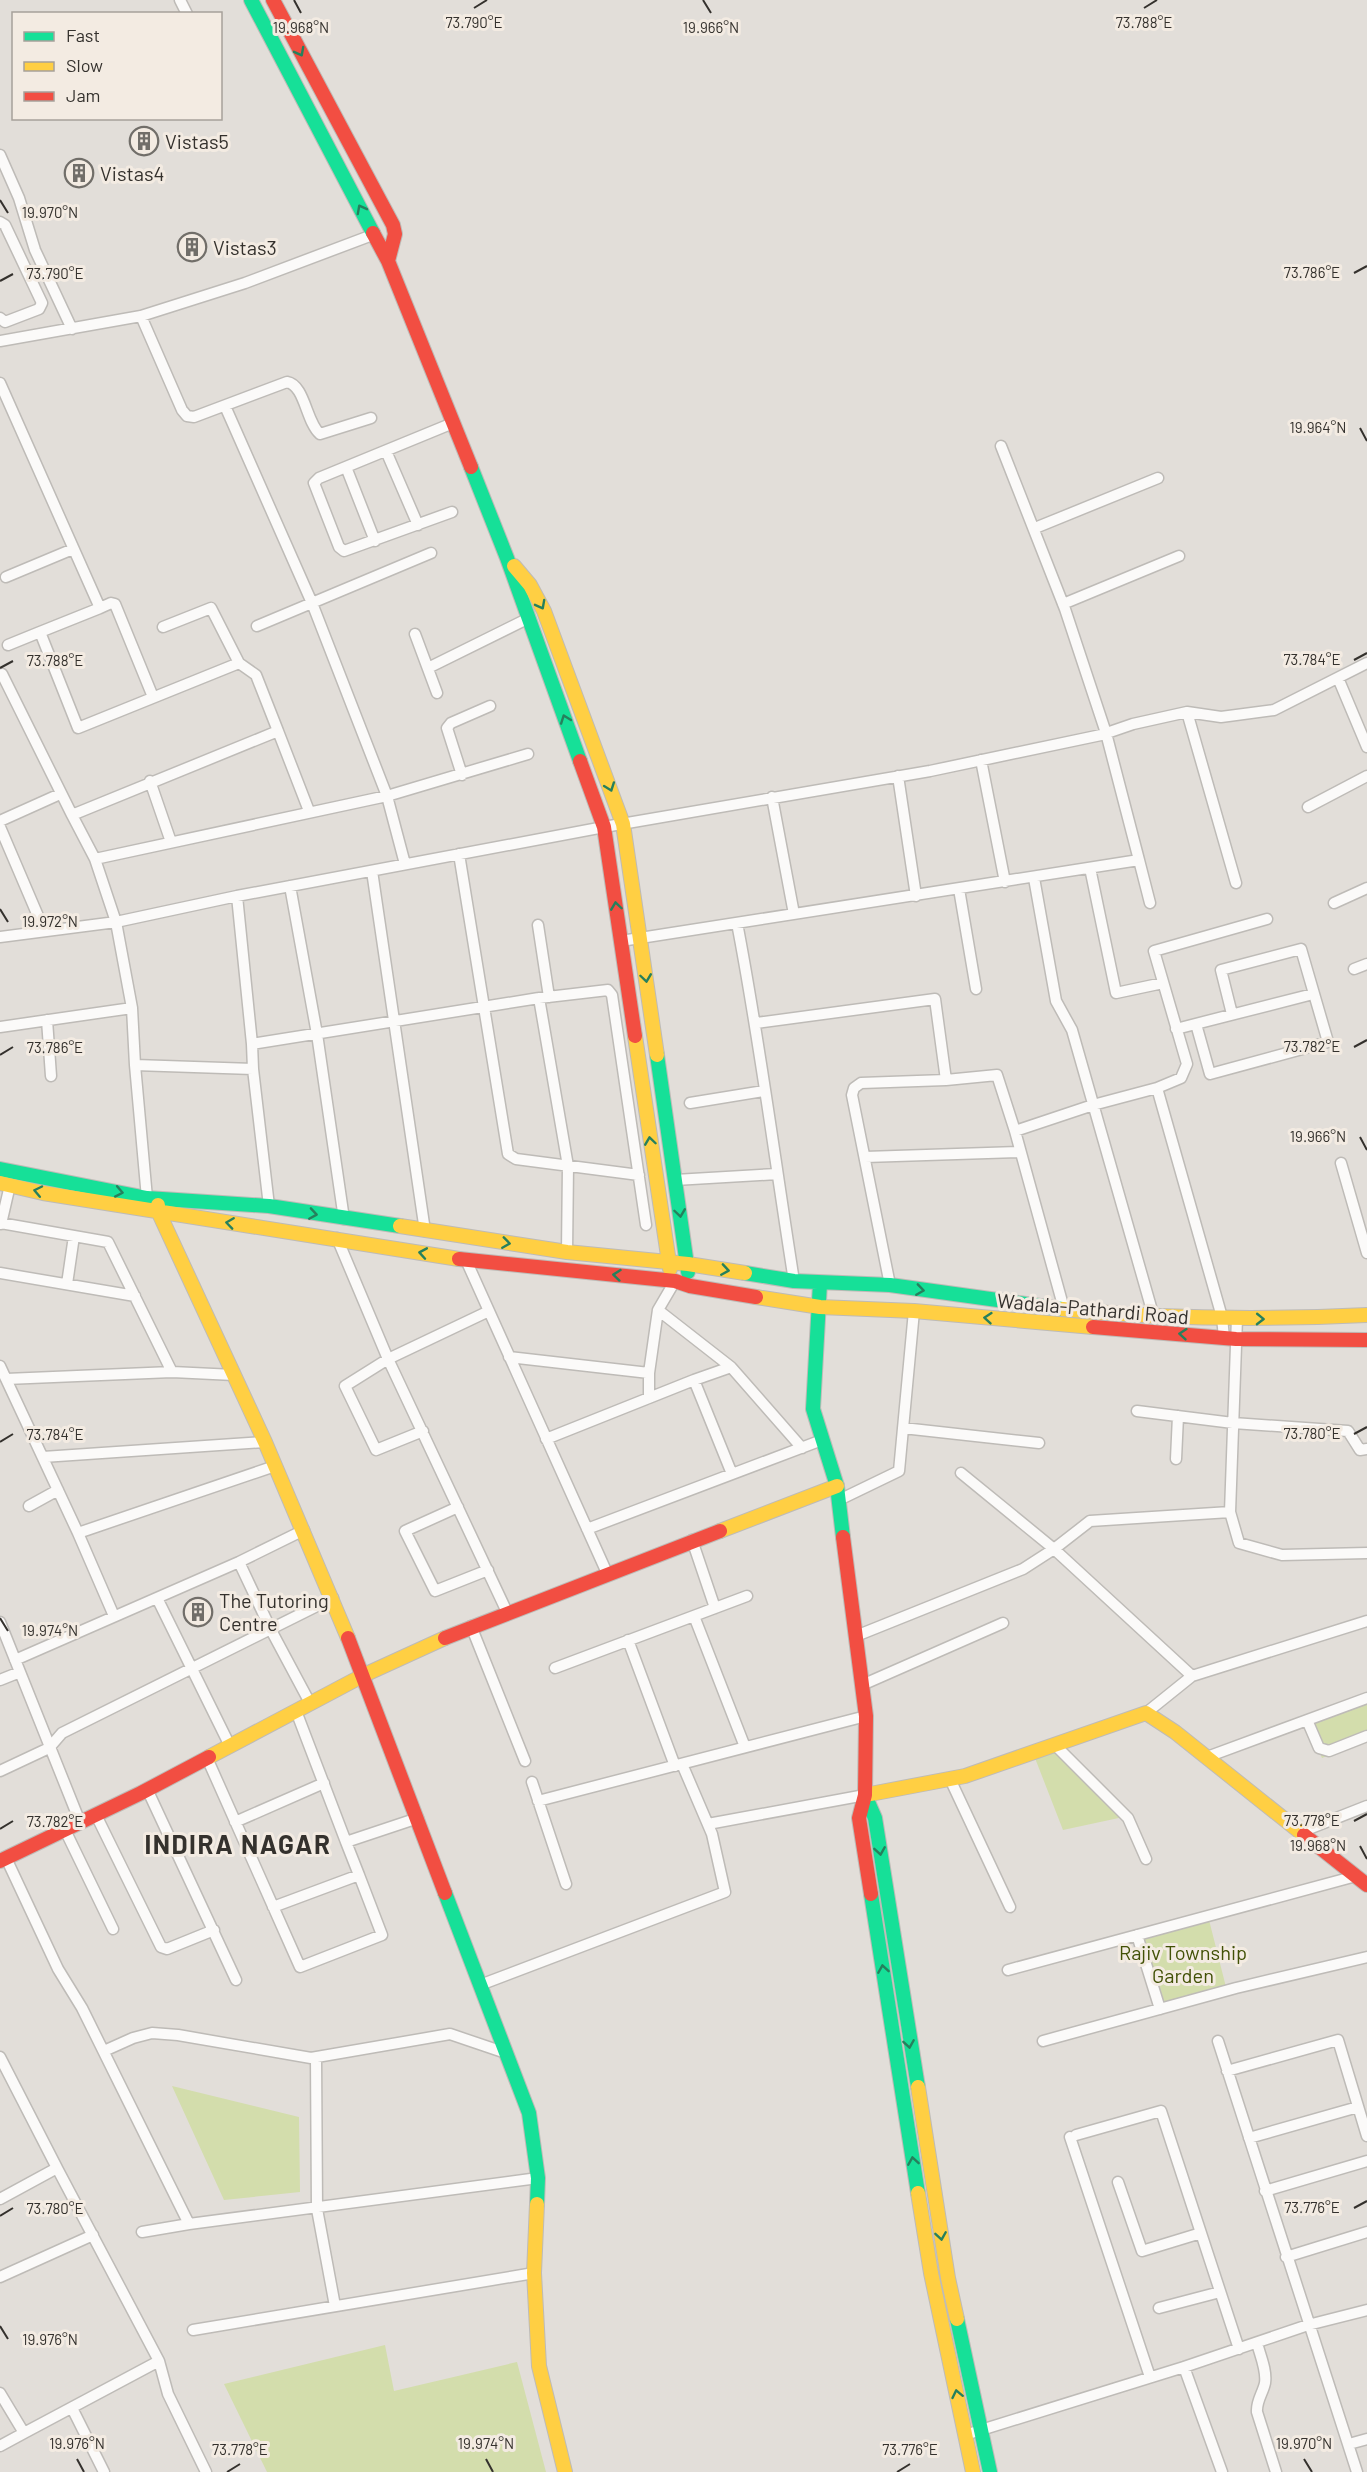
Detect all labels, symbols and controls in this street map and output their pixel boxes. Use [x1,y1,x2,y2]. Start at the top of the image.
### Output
legend [12,12,222,120]
text: 73.790°E [445,13,503,31]
text: 73.788°E [1116,13,1172,31]
text: 19.968°N [273,18,329,36]
text: 19.966°N [683,18,739,36]
text: Fast [66,24,100,46]
one-way arrow [293,46,304,56]
text: Slow [66,54,103,76]
text: Jam [66,84,100,106]
building icon: Vistas5 [128,125,160,157]
place label: Vistas5 [165,129,229,153]
building icon: Vistas4 [63,157,95,189]
place label: Vistas4 [100,161,165,185]
text: 19.970°N [22,203,78,221]
one-way arrow [357,204,368,215]
building icon: Vistas3 [176,231,208,263]
place label: Vistas3 [213,235,277,259]
text: 73.786°E [1284,263,1340,281]
text: 73.790°E [26,264,84,282]
text: 19.964°N [1290,418,1346,436]
one-way arrow [534,599,545,609]
text: 73.784°E [1284,650,1340,668]
text: 73.788°E [27,651,83,669]
one-way arrow [560,714,572,725]
one-way arrow [602,782,615,792]
one-way arrow [610,902,622,911]
text: 19.972°N [22,912,78,930]
one-way arrow [639,974,651,983]
text: 73.782°E [1284,1037,1340,1055]
text: 73.786°E [27,1038,83,1056]
text: 19.966°N [1290,1127,1346,1145]
one-way arrow [644,1136,656,1145]
one-way arrow [33,1185,43,1198]
one-way arrow [114,1185,124,1198]
one-way arrow [308,1207,317,1219]
one-way arrow [674,1208,686,1218]
one-way arrow [226,1217,235,1229]
one-way arrow [501,1237,510,1249]
one-way arrow [418,1247,428,1260]
one-way arrow [721,1264,730,1276]
one-way arrow [612,1269,621,1282]
one-way arrow [915,1283,925,1295]
street label: Wadala-Pathardi Road [996,1288,1190,1328]
one-way arrow [984,1312,993,1325]
one-way arrow [1256,1313,1265,1325]
one-way arrow [1178,1328,1187,1341]
text: 73.780°E [1283,1424,1341,1442]
text: 73.784°E [27,1425,83,1443]
place label: The Tutoring Centre [219,1588,329,1635]
building icon: The Tutoring Centre [182,1596,214,1628]
text: 19.974°N [22,1621,78,1639]
text: 73.778°E [1284,1811,1340,1829]
text: 73.782°E [27,1812,83,1830]
district label: INDIRA NAGAR [145,1828,331,1859]
text: 19.968°N [1290,1836,1346,1854]
one-way arrow [873,1845,886,1855]
park label: Rajiv Township Garden [1119,1940,1247,1987]
one-way arrow [877,1964,889,1973]
one-way arrow [903,2039,915,2048]
one-way arrow [907,2157,920,2167]
text: 73.776°E [1284,2198,1340,2216]
text: 73.780°E [26,2199,84,2217]
one-way arrow [934,2231,947,2241]
text: 19.976°N [22,2330,78,2348]
one-way arrow [951,2389,964,2399]
text: 19.976°N [49,2434,105,2452]
text: 19.974°N [458,2434,514,2452]
text: 19.970°N [1276,2434,1332,2452]
text: 73.778°E [212,2440,268,2458]
text: 73.776°E [882,2440,938,2458]

